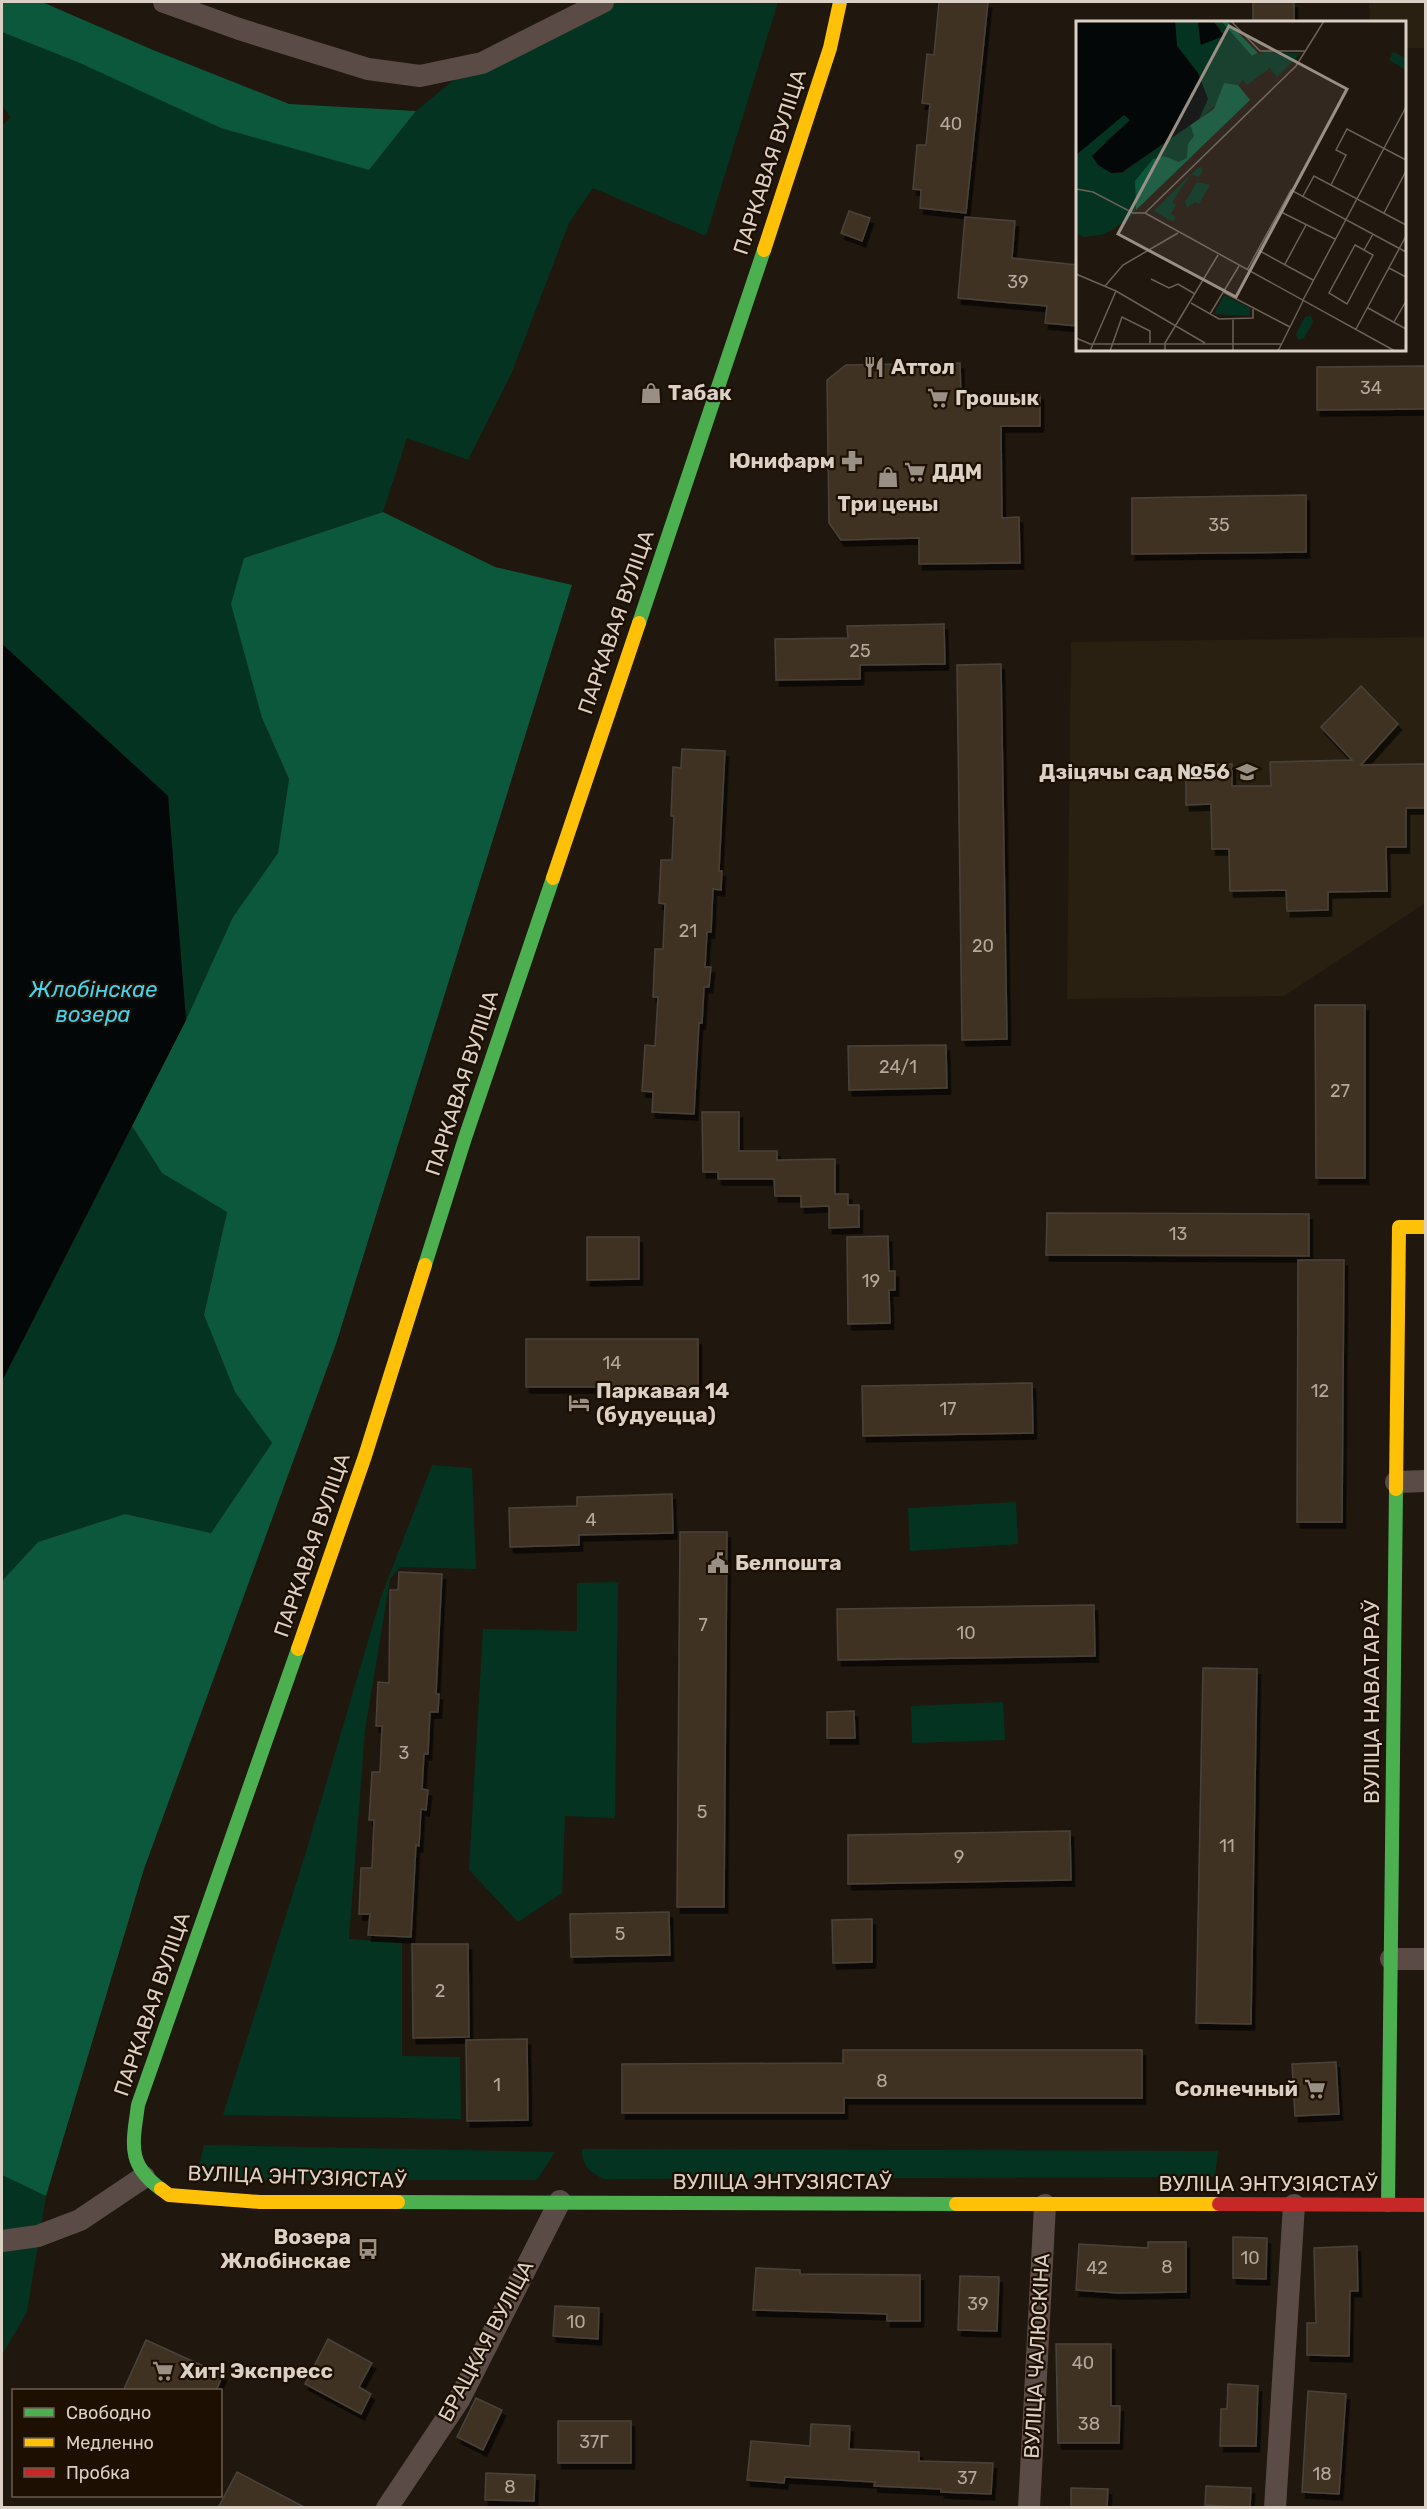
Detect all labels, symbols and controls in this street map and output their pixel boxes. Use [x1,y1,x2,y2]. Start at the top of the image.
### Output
inset map [1076,21,1406,351]
street label: ПАРКАВАЯ ВУЛІЦА [728,66,811,257]
house number: 40 [940,113,962,135]
house number: 39 [1007,271,1029,293]
place label: Аттол [891,354,955,379]
restaurant icon: Аттол [862,355,886,379]
house number: 34 [1360,377,1382,399]
place label: Табак [668,380,732,405]
shop icon: Табак [639,381,663,405]
place label: Грошык [955,385,1040,410]
supermarket icon: Грошык [926,386,950,410]
place label: Юнифарм [729,448,835,473]
pharmacy icon: Юнифарм [840,449,864,473]
place label: ДДМ [932,459,982,484]
supermarket icon: ДДМ [903,460,927,484]
shop icon: Три цены [876,465,900,489]
place label: Три цены [837,491,939,516]
house number: 35 [1208,514,1230,536]
street label: ПАРКАВАЯ ВУЛІЦА [572,527,659,717]
house number: 25 [849,640,871,662]
place label: Дзіцячы сад №56 [1039,759,1230,784]
school or university icon: Дзіцячы сад №56 [1235,760,1259,784]
house number: 21 [679,920,697,942]
house number: 20 [972,935,994,957]
water label: Жлобінскае возера [29,976,157,1028]
street label: ПАРКАВАЯ ВУЛІЦА [420,987,503,1178]
house number: 24/1 [879,1056,917,1078]
house number: 27 [1330,1080,1350,1102]
house number: 13 [1169,1223,1187,1245]
house number: 19 [862,1270,880,1292]
house number: 14 [603,1352,621,1374]
place label: Паркавая 14 (будуецца) [596,1378,729,1427]
house number: 12 [1311,1380,1329,1402]
hotel icon: Паркавая 14 (будуецца) [567,1391,591,1415]
house number: 17 [940,1398,956,1420]
street label: ПАРКАВАЯ ВУЛІЦА [268,1450,355,1640]
house number: 4 [585,1509,597,1531]
place label: Белпошта [735,1550,842,1575]
public building icon: Белпошта [706,1551,730,1575]
street label: ВУЛІЦА НАВАТАРАЎ [1359,1599,1384,1804]
house number: 7 [698,1614,708,1636]
house number: 10 [956,1622,976,1644]
house number: 3 [399,1742,409,1764]
house number: 5 [697,1801,707,1823]
house number: 11 [1219,1835,1235,1857]
house number: 9 [954,1846,964,1868]
street label: ПАРКАВАЯ ВУЛІЦА [108,1909,195,2099]
house number: 5 [615,1923,625,1945]
house number: 2 [435,1980,445,2002]
house number: 8 [876,2070,888,2092]
house number: 1 [493,2074,501,2096]
place label: Солнечный [1175,2076,1298,2101]
supermarket icon: Солнечный [1303,2077,1327,2101]
street label: ВУЛІЦА ЭНТУЗІЯСТАЎ [187,2160,408,2193]
street label: ВУЛІЦА ЭНТУЗІЯСТАЎ [672,2169,892,2194]
street label: ВУЛІЦА ЭНТУЗІЯСТАЎ [1158,2171,1378,2196]
place label: Возера Жлобінскае [220,2224,351,2273]
bus stop icon: Возера Жлобінскае [356,2237,380,2261]
house number: 10 [1240,2247,1260,2269]
street label: ВУЛІЦА ЧАЛЮСКІНА [1019,2253,1054,2459]
street label: БРАЦКАЯ ВУЛІЦА [433,2256,539,2426]
house number: 8 [1161,2256,1173,2278]
house number: 42 [1086,2257,1108,2279]
house number: 39 [967,2293,989,2315]
house number: 10 [566,2311,586,2333]
house number: 40 [1072,2352,1094,2374]
place label: Хит! Экспресс [180,2358,333,2383]
supermarket icon: Хит! Экспресс [151,2359,175,2383]
legend [12,2389,222,2497]
text: Свободно [66,2402,151,2424]
house number: 38 [1078,2413,1100,2435]
house number: 37Г [579,2431,609,2453]
text: Медленно [66,2432,154,2454]
text: Пробка [66,2462,130,2484]
house number: 18 [1312,2463,1332,2485]
house number: 37 [957,2467,977,2489]
house number: 8 [504,2476,516,2498]

